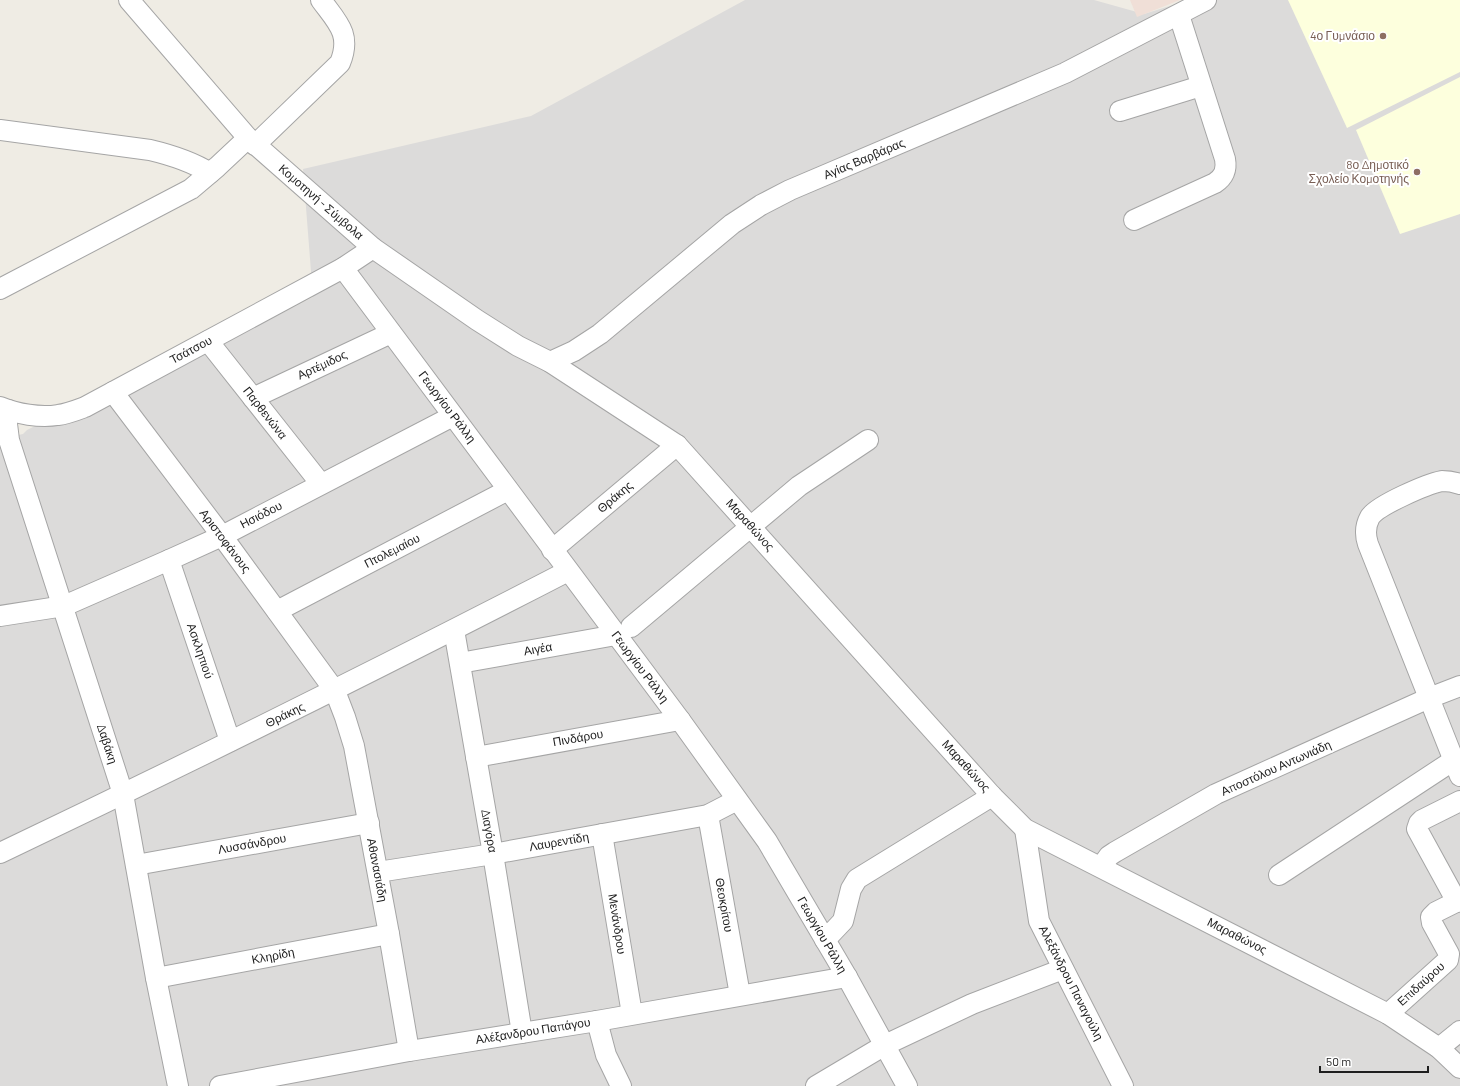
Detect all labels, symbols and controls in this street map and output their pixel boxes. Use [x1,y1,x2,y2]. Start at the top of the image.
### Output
place label: 4ο Γυμνάσιο [1310,28,1375,42]
marker: 4ο Γυμνάσιο [1378,31,1388,41]
street label: Αγίας Βαρβάρας [821,135,907,182]
place label: 8ο Δημοτικό Σχολείο Κομοτηνής [1309,157,1409,186]
street label: Κομοτηνή - Σύμβολα [276,161,367,243]
marker: 8ο Δημοτικό Σχολείο Κομοτηνής [1412,167,1422,177]
street label: Τσάτσου [167,332,214,366]
street label: Αρτέμιδος [295,346,349,383]
street label: Γεωργίου Ράλλη [416,368,479,446]
street label: Παρθενώνα [240,383,291,442]
street label: Θράκης [594,477,636,516]
street label: Μαραθώνος [723,495,778,554]
street label: Ησιόδου [237,498,284,531]
street label: Αριστοφάνους [197,506,254,576]
street label: Πτολεμαίου [361,530,422,570]
street label: Ασκληπιού [184,621,217,681]
street label: Γεωργίου Ράλλη [609,628,672,706]
street label: Αιγέα [522,639,554,658]
street label: Θράκης [263,699,307,730]
street label: Δαβάκη [94,722,121,766]
street label: Πινδάρου [551,726,604,749]
street label: Μαραθώνος [939,736,994,795]
street label: Αποστόλου Αντωνιάδη [1218,736,1333,799]
street label: Διαγόρα [478,808,501,854]
street label: Λαυρεντίδη [528,829,590,854]
street label: Λυσσάνδρου [217,830,287,857]
street label: Αθανασιάδη [364,837,391,903]
street label: Θεοκρίτου [712,877,737,933]
street label: Μενάνδρου [605,893,630,955]
street label: Γεωργίου Ράλλη [794,894,850,976]
street label: Μαραθώνος [1205,914,1270,957]
street label: Αλεξάνδρου Παναγούλη [1036,923,1107,1043]
street label: Κληρίδη [250,944,296,967]
street label: Επιδαύρου [1394,958,1447,1009]
street label: Αλέξανδρου Παπάγου [474,1014,591,1047]
scale bar [1320,1048,1428,1074]
text: 50 m [1326,1054,1351,1068]

